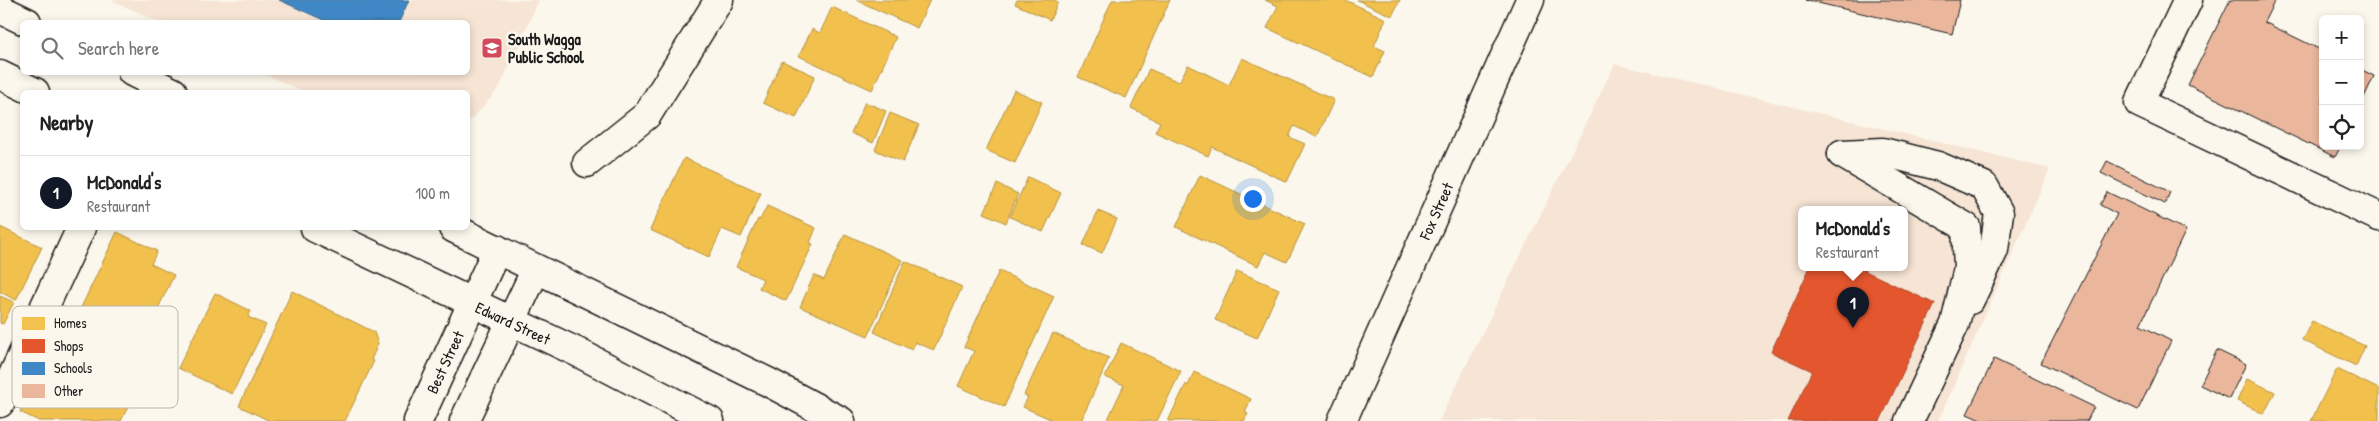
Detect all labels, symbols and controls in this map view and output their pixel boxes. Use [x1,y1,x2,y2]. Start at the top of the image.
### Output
map controls [2319,15,2364,150]
button: + [2319,15,2364,60]
search box [20,20,470,75]
place label: South Wagga Public School [508,28,585,68]
icon: search [38,34,66,62]
text: Search here [78,35,159,61]
school or university icon: South Wagga Public School [480,36,504,60]
button: − [2319,60,2364,105]
button: locate [2319,105,2364,150]
text: Nearby [40,108,93,137]
text: McDonald's [87,169,161,195]
street label: Fox Street [1413,178,1459,244]
text: 1 [53,182,59,204]
text: 100 m [415,182,450,204]
your location [1240,186,1266,212]
text: Restaurant [87,195,150,217]
popup [1798,206,1908,271]
text: McDonald's [1816,215,1890,241]
text: Restaurant [1816,241,1879,263]
pin: 1 [1837,287,1869,328]
street label: Edward Street [472,296,554,350]
legend [12,306,178,408]
text: Homes [54,313,87,332]
street label: Best Street [421,327,469,397]
text: Shops [54,336,83,356]
text: Schools [54,358,92,377]
text: Other [54,381,84,400]

